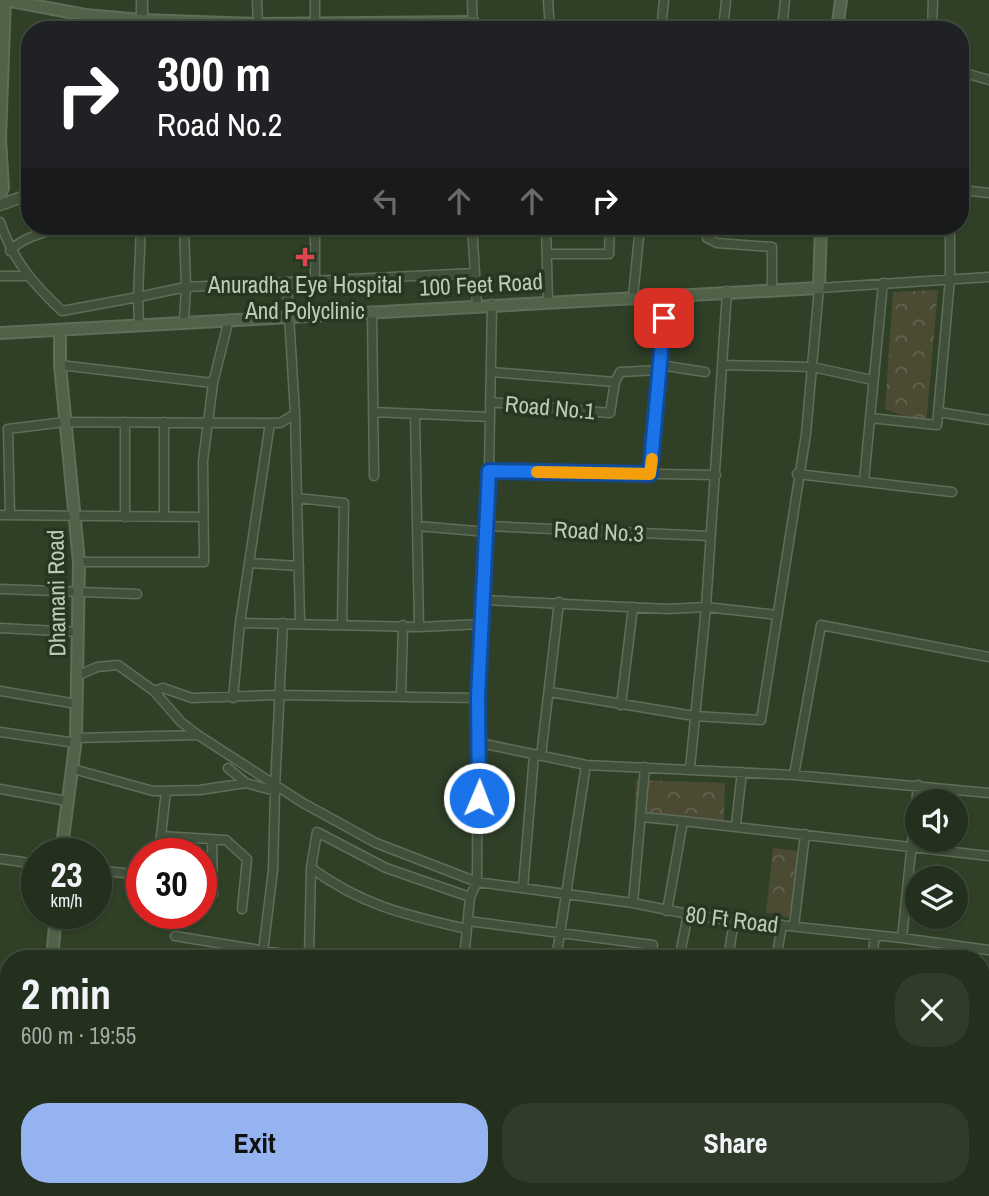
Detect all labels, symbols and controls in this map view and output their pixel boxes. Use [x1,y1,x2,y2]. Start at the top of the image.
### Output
text: 300 m [157,40,271,106]
icon: right [42,49,133,140]
text: Road No.2 [157,103,282,146]
icon: left [367,182,405,220]
icon: ahead [440,182,478,220]
icon: ahead [513,182,551,220]
icon: right [586,182,624,220]
marker: Anuradha Eye Hospital And Polyclinic [295,247,315,267]
street label: 100 Feet Road [418,265,544,303]
place label: Anuradha Eye Hospital And Polyclinic [207,269,402,326]
pin [634,288,694,348]
icon: arrive [645,299,683,337]
street label: Road No.1 [504,388,597,426]
street label: Road No.3 [553,513,645,549]
street label: Dhamani Road [39,529,73,657]
position arrow [442,761,516,835]
map controls [905,789,968,929]
button: sound [905,789,968,852]
speed limit sign: 30 [126,838,217,929]
text: 23 [51,851,82,898]
button: layers [905,866,968,929]
text: km/h [51,888,83,913]
street label: 80 Ft Road [684,898,780,940]
text: 2 min [21,966,111,1022]
button: close [895,973,969,1047]
text: 600 m · 19:55 [21,1020,136,1051]
button: Exit [21,1103,488,1183]
button: Share [502,1103,969,1183]

